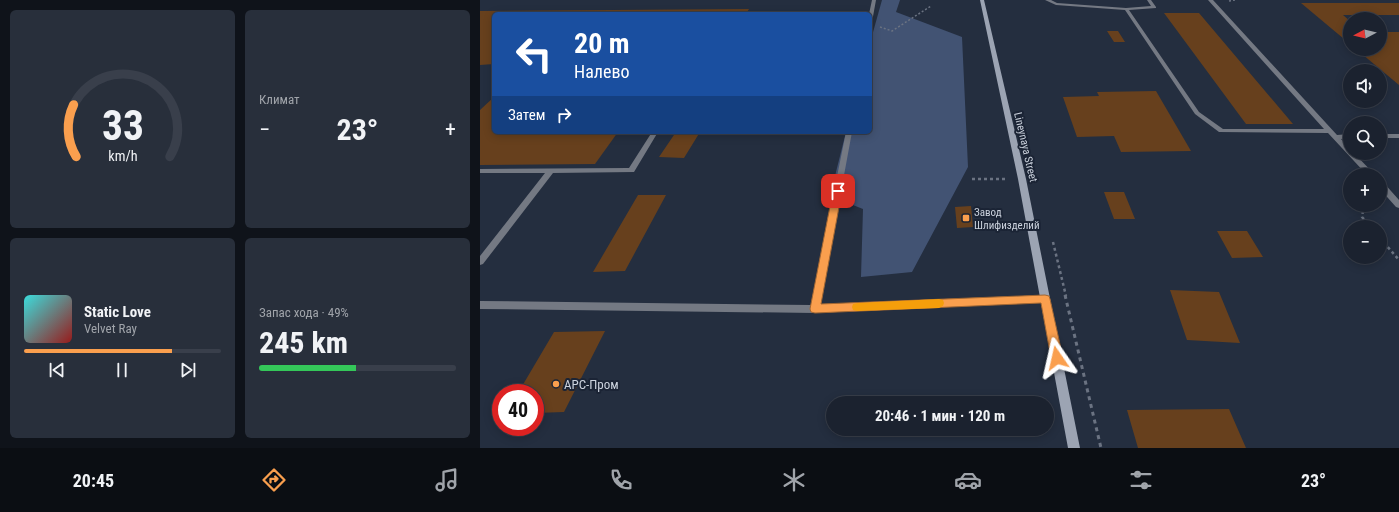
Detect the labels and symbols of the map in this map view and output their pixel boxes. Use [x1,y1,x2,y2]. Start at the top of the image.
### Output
north arrow [1343,12,1387,56]
street label: Lineynaya Street [1011,111,1040,183]
pin [821,174,855,208]
place label: Завод Шлифизделий [974,206,1040,232]
marker: Завод Шлифизделий [961,213,971,223]
position arrow [1036,337,1078,379]
place label: АРС-Пром [564,377,619,392]
marker: АРС-Пром [551,379,561,389]
speed limit sign: 40 [492,384,544,436]

